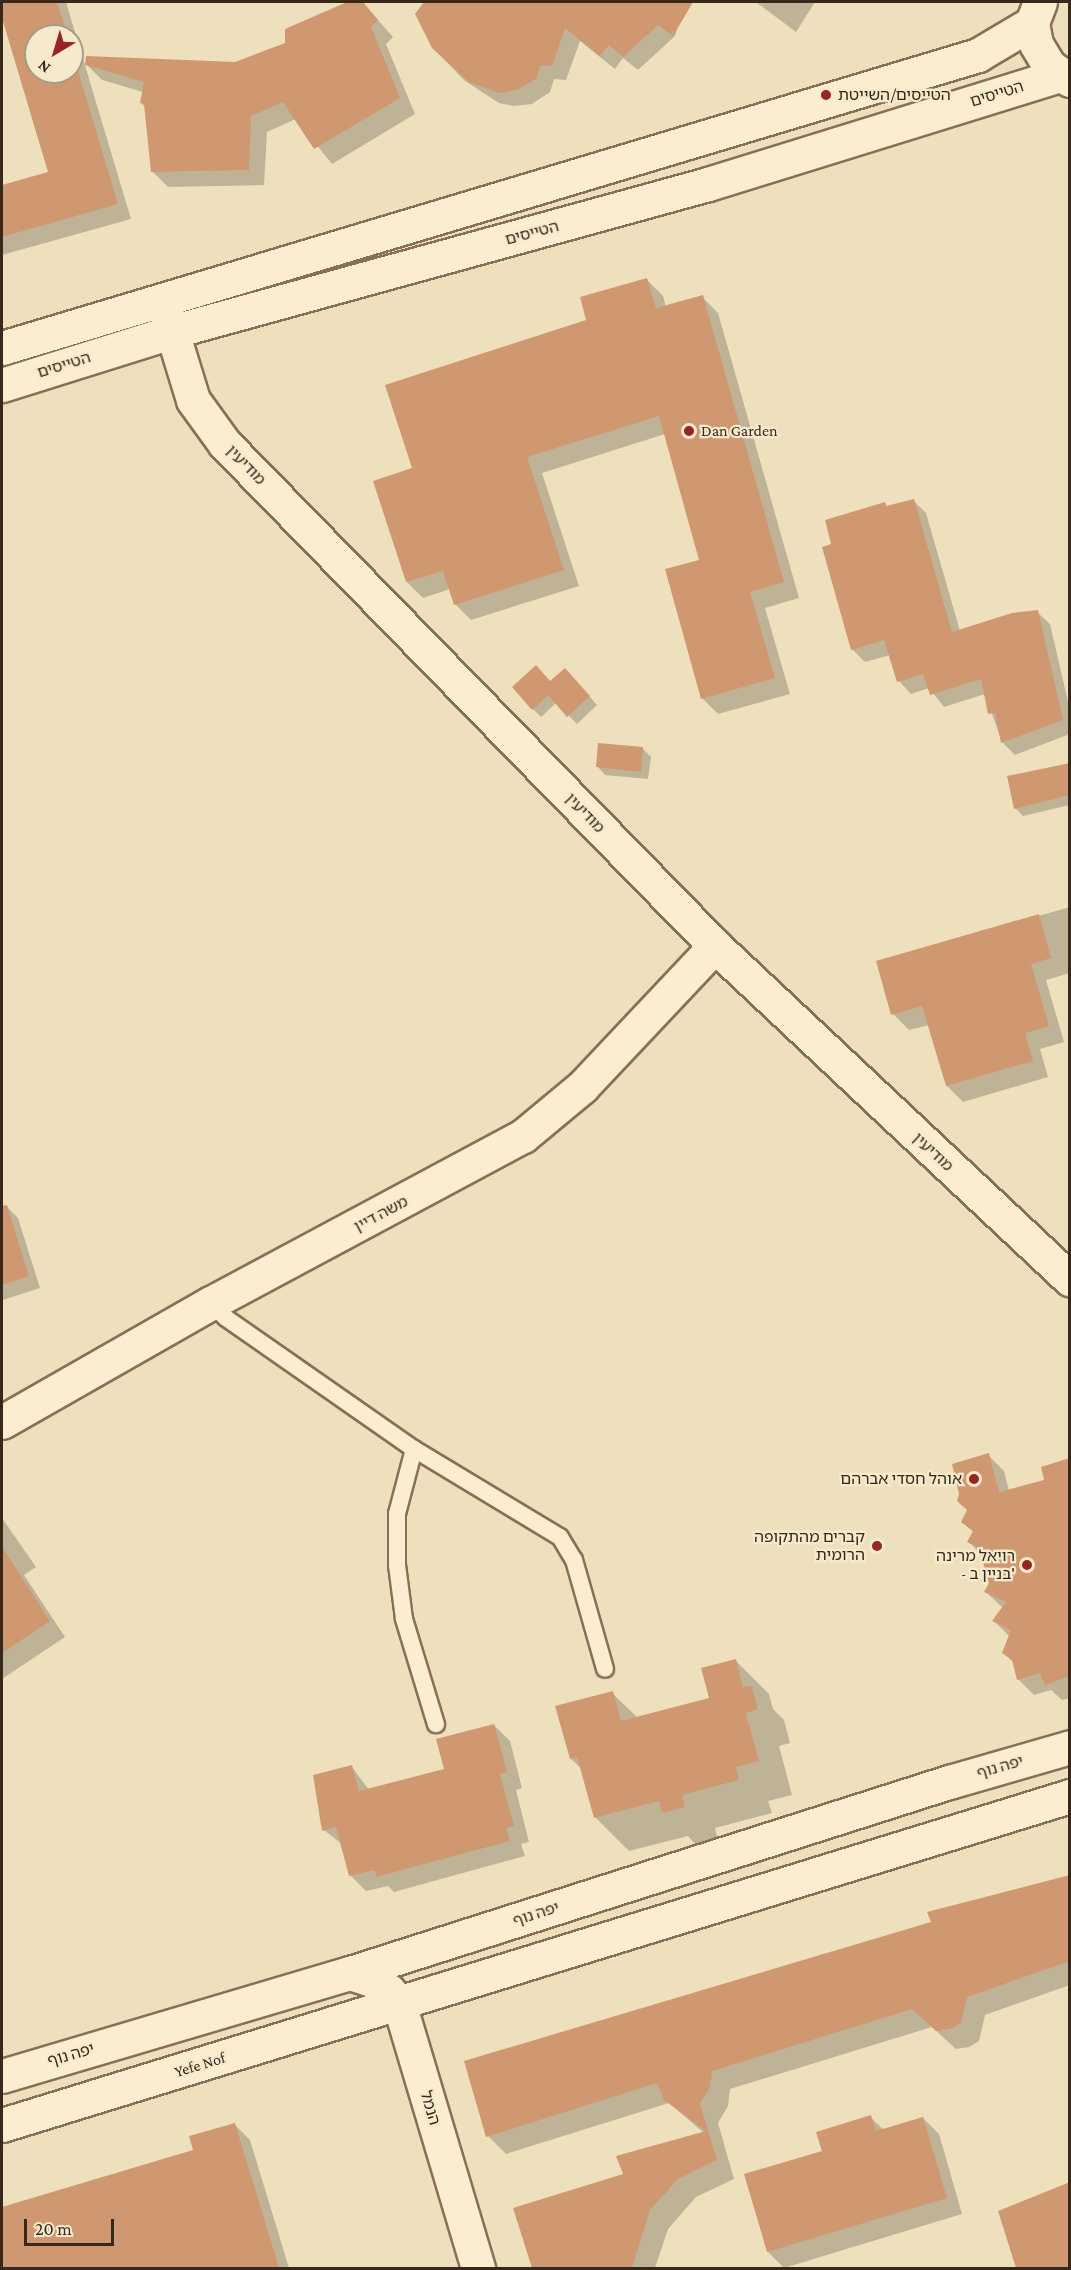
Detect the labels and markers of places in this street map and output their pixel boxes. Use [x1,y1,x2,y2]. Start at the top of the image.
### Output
place label: הטייסים/השייטת [838,85,951,105]
marker: הטייסים/השייטת [819,88,833,102]
place label: Dan Garden [701,421,778,441]
marker: Dan Garden [682,424,696,438]
place label: אוהל חסדי אברהם [840,1469,962,1489]
marker: אוהל חסדי אברהם [967,1472,981,1486]
place label: קברים מהתקופה הרומית [754,1527,865,1565]
marker: קברים מהתקופה הרומית [870,1539,884,1553]
place label: רויאל מרינה - בניין ב' [936,1546,1015,1584]
marker: רויאל מרינה - בניין ב' [1020,1558,1034,1572]

